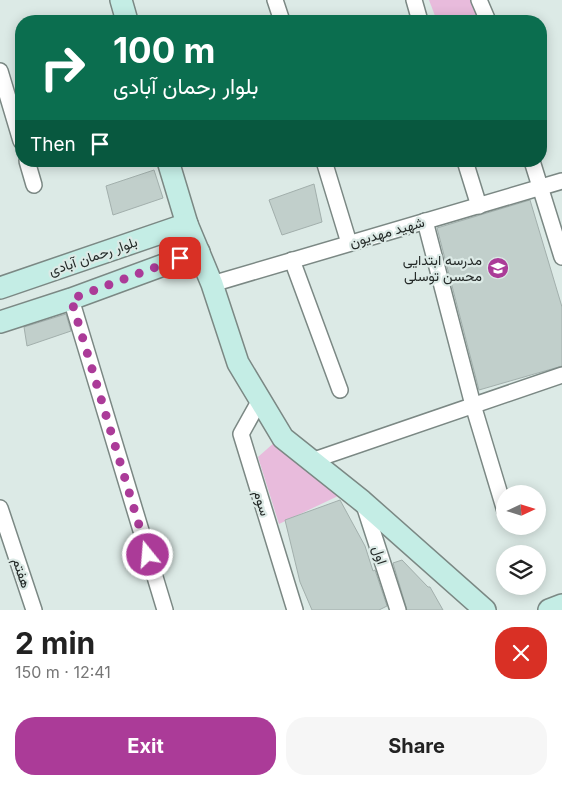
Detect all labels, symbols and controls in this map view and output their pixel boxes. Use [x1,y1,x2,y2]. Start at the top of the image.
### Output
text: 100 m [113,29,216,71]
icon: right [30,35,95,100]
text: بلوار رحمان آبادی [113,73,258,99]
icon: arrive [86,130,114,158]
text: Then [30,133,76,156]
street label: شهید مهدیون [347,213,427,251]
street label: بلوار رحمان آبادی [46,232,140,280]
pin [159,237,201,279]
icon: arrive [166,244,194,272]
place label: مدرسه ابتدایی محسن توسلی [403,251,482,285]
school or university icon: مدرسه ابتدایی محسن توسلی [486,256,510,280]
north arrow [496,485,546,535]
map controls [496,485,546,595]
street label: سوم [250,488,274,518]
position arrow [121,528,173,580]
street label: اول [368,543,391,567]
button: layers [496,545,546,595]
street label: هفتم [9,556,35,591]
text: 2 min [15,625,95,661]
button: close [495,627,547,679]
text: 150 m · 12:41 [15,662,111,682]
button: Exit [15,717,276,775]
button: Share [286,717,547,775]

